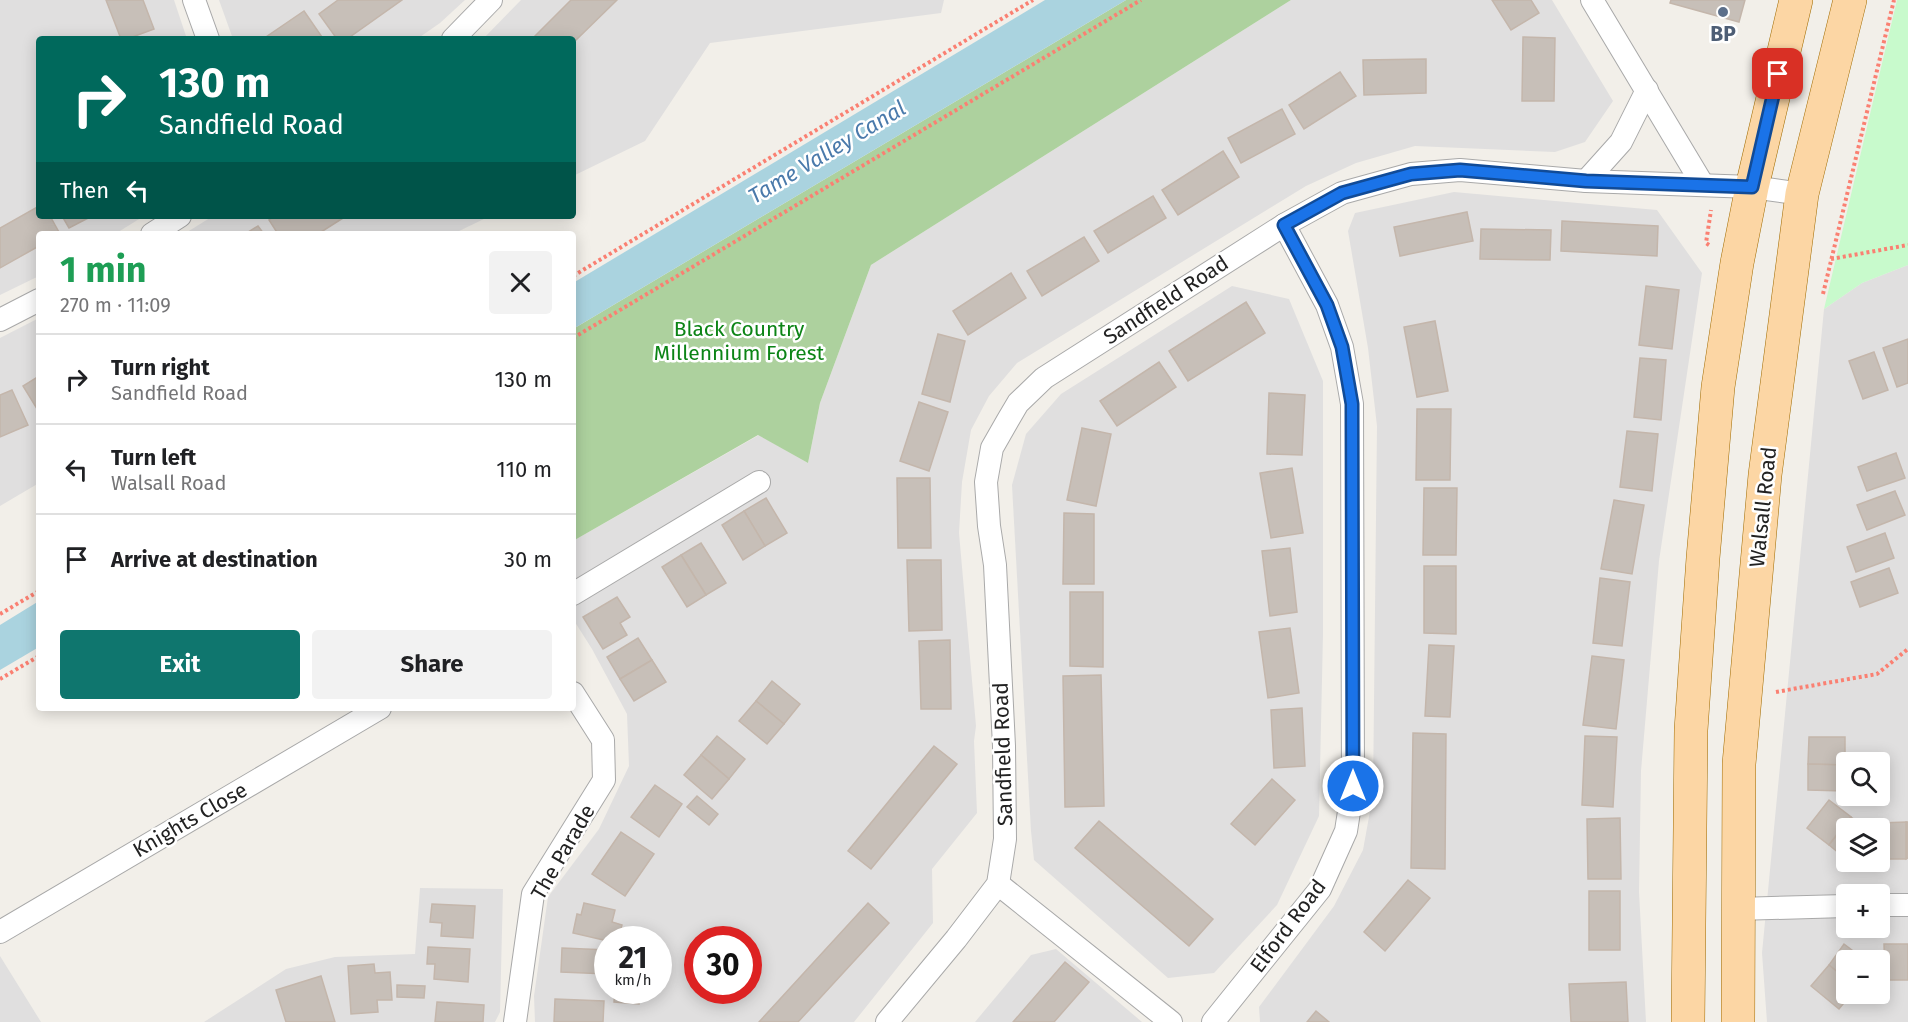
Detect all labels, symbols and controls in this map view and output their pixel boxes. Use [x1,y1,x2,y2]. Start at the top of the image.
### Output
marker: BP [1716,5,1730,19]
place label: BP [1710,21,1736,47]
pin [1752,48,1803,99]
icon: arrive [1761,57,1794,90]
text: 130 m [159,58,270,108]
icon: right [60,60,138,138]
water label: Tame Valley Canal [744,94,910,210]
text: Sandfield Road [159,109,344,141]
icon: left [121,174,154,207]
text: Then [60,177,109,204]
text: 1 min [60,248,147,292]
street label: Sandfield Road [1099,250,1233,350]
button: close [489,251,552,314]
text: 270 m · 11:09 [60,293,171,317]
park label: Black Country Millennium Forest [654,316,825,366]
text: Turn right [111,354,210,381]
icon: right [60,363,93,396]
text: 130 m [495,366,552,393]
text: Sandfield Road [111,381,248,405]
text: Turn left [111,444,196,471]
street label: Walsall Road [1744,445,1782,569]
icon: left [60,453,93,486]
text: 110 m [496,456,552,483]
text: Walsall Road [111,471,226,495]
icon: arrive [60,543,93,576]
text: Arrive at destination [111,546,318,573]
text: 30 m [504,546,552,573]
button: Exit [60,630,300,699]
button: Share [312,630,552,699]
street label: Sandfield Road [987,682,1019,826]
map controls [1836,752,1890,1004]
button: search [1836,752,1890,806]
position arrow [1321,754,1385,818]
street label: Knights Close [128,777,252,863]
street label: The Parade [525,800,601,904]
button: layers [1836,818,1890,872]
street label: Elford Road [1244,874,1332,978]
button: + [1836,884,1890,938]
speed limit sign: 30 [684,926,762,1004]
text: 21 [619,940,647,976]
button: − [1836,950,1890,1004]
text: km/h [614,971,652,989]

